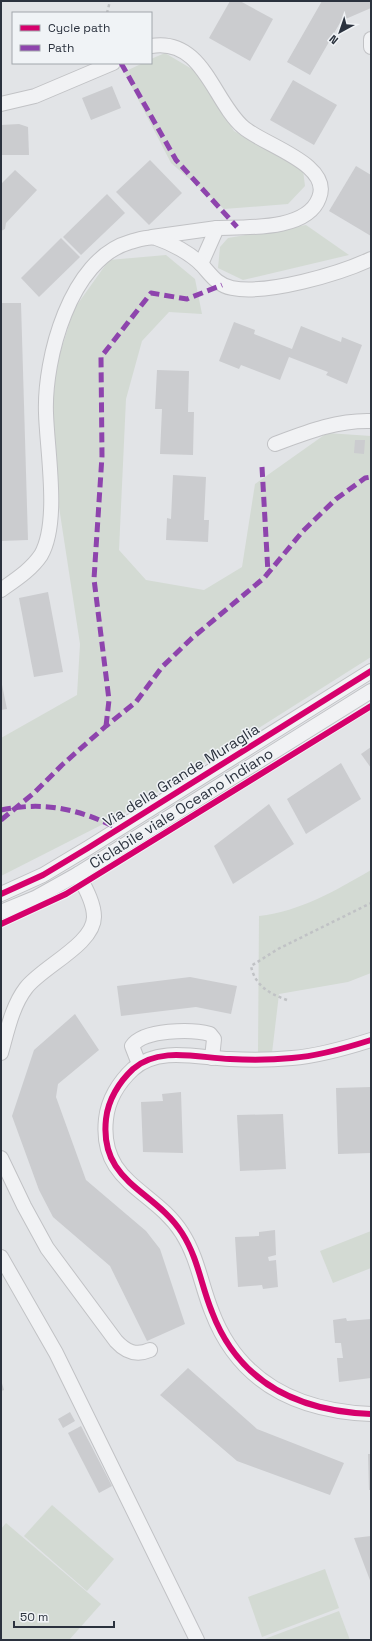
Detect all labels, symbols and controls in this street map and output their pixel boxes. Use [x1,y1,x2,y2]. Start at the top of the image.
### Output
legend [12,12,152,64]
north arrow [320,12,360,52]
text: Cycle path [48,20,110,36]
text: N [326,32,341,47]
text: Path [48,40,74,56]
street label: Via della Grande Muraglia [99,719,263,831]
street label: Ciclabile viale Oceano Indiano [86,743,276,873]
scale bar [14,1603,114,1629]
text: 50 m [20,1609,48,1625]

